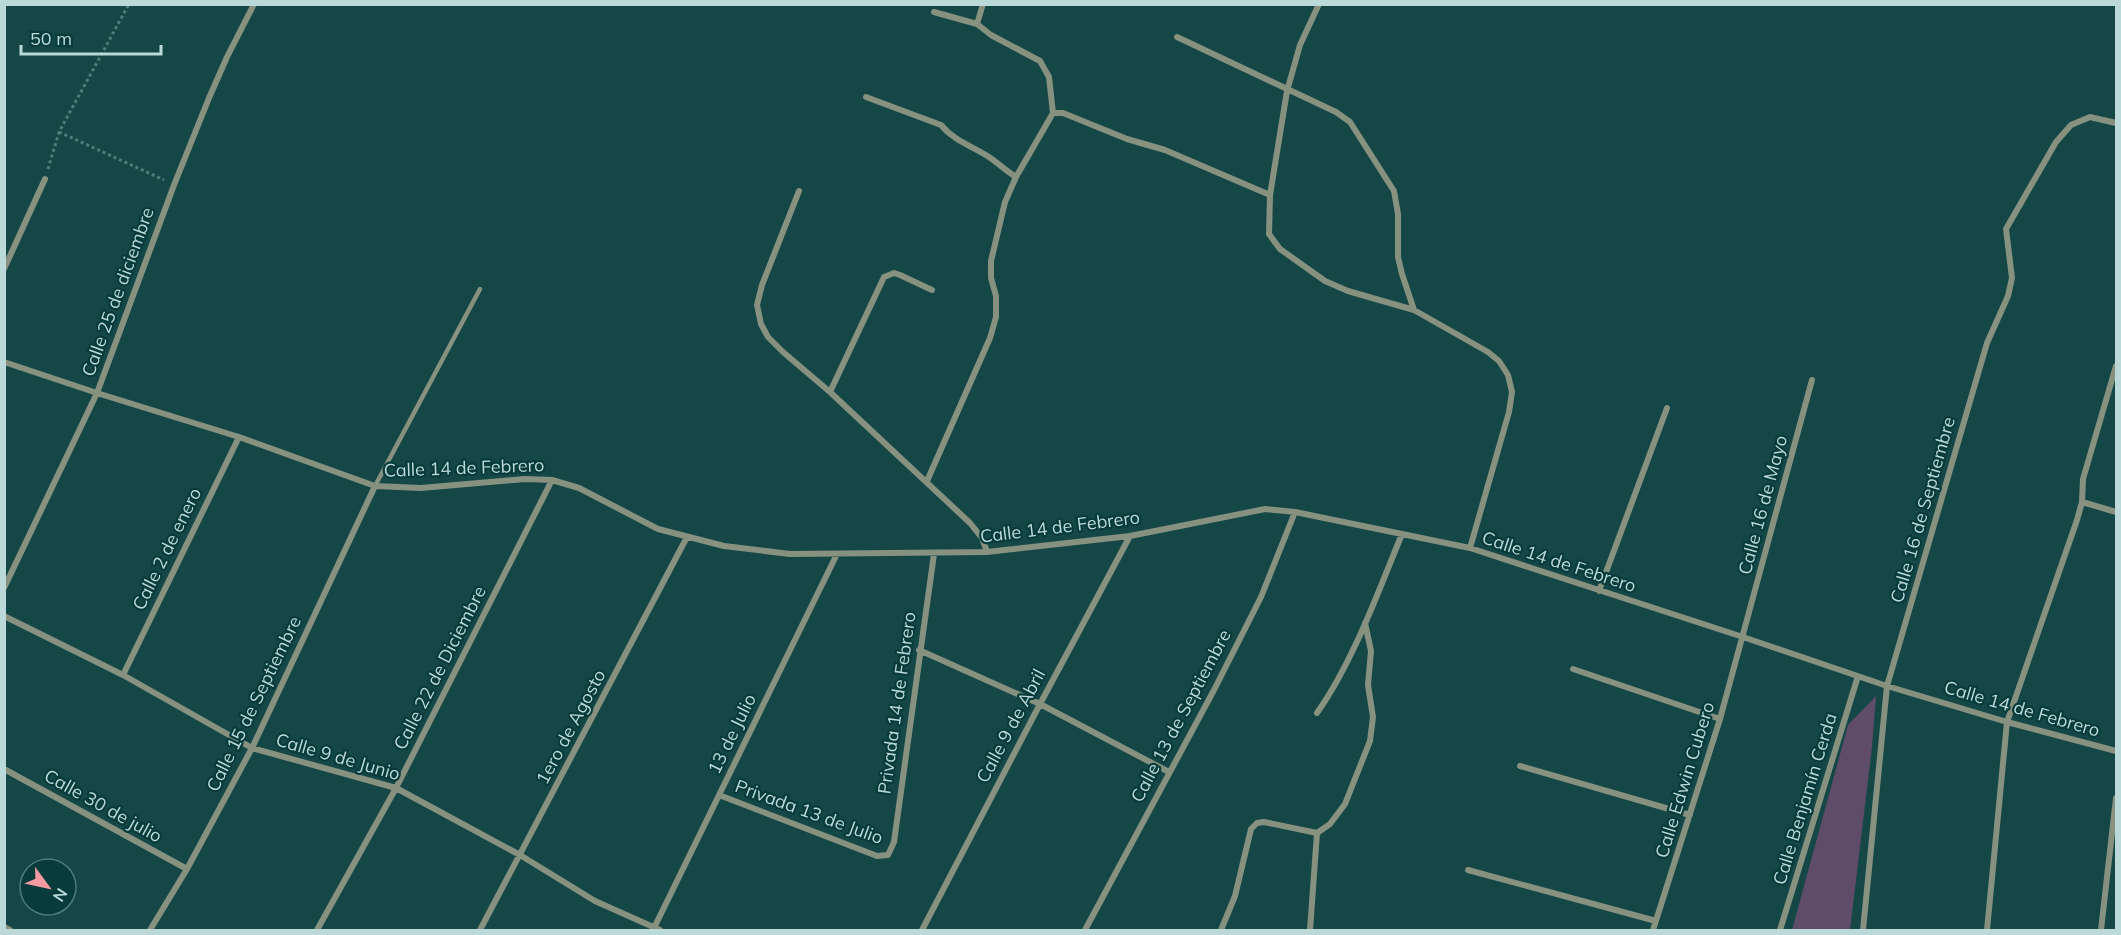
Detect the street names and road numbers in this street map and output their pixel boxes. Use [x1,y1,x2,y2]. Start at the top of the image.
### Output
street label: Calle 25 de diciembre [76,204,159,380]
street label: Calle 16 de Septiembre [1885,414,1960,605]
street label: Calle 16 de Mayo [1733,433,1792,577]
street label: Calle 14 de Febrero [383,453,545,482]
street label: Calle 2 de enero [127,484,206,614]
street label: Calle 14 de Febrero [979,505,1141,548]
street label: Calle 14 de Febrero [1479,526,1639,597]
street label: Calle 22 de Diciembre [388,582,491,754]
street label: Privada 14 de Febrero [872,610,921,795]
street label: Calle 15 de Septiembre [201,612,306,795]
street label: Calle 13 de Septiembre [1125,625,1236,806]
street label: 1ero de Agosto [531,665,610,788]
street label: Calle 9 de Abril [971,665,1050,787]
street label: Calle 14 de Febrero [1942,675,2103,742]
street label: 13 de Julio [702,690,761,778]
street label: Calle Edwin Cubero [1650,699,1719,861]
street label: Calle Benjamín Cerda [1767,710,1842,888]
street label: Calle 9 de Junio [273,728,403,785]
street label: Calle 30 de julio [40,764,166,847]
street label: Privada 13 de Julio [732,774,886,849]

